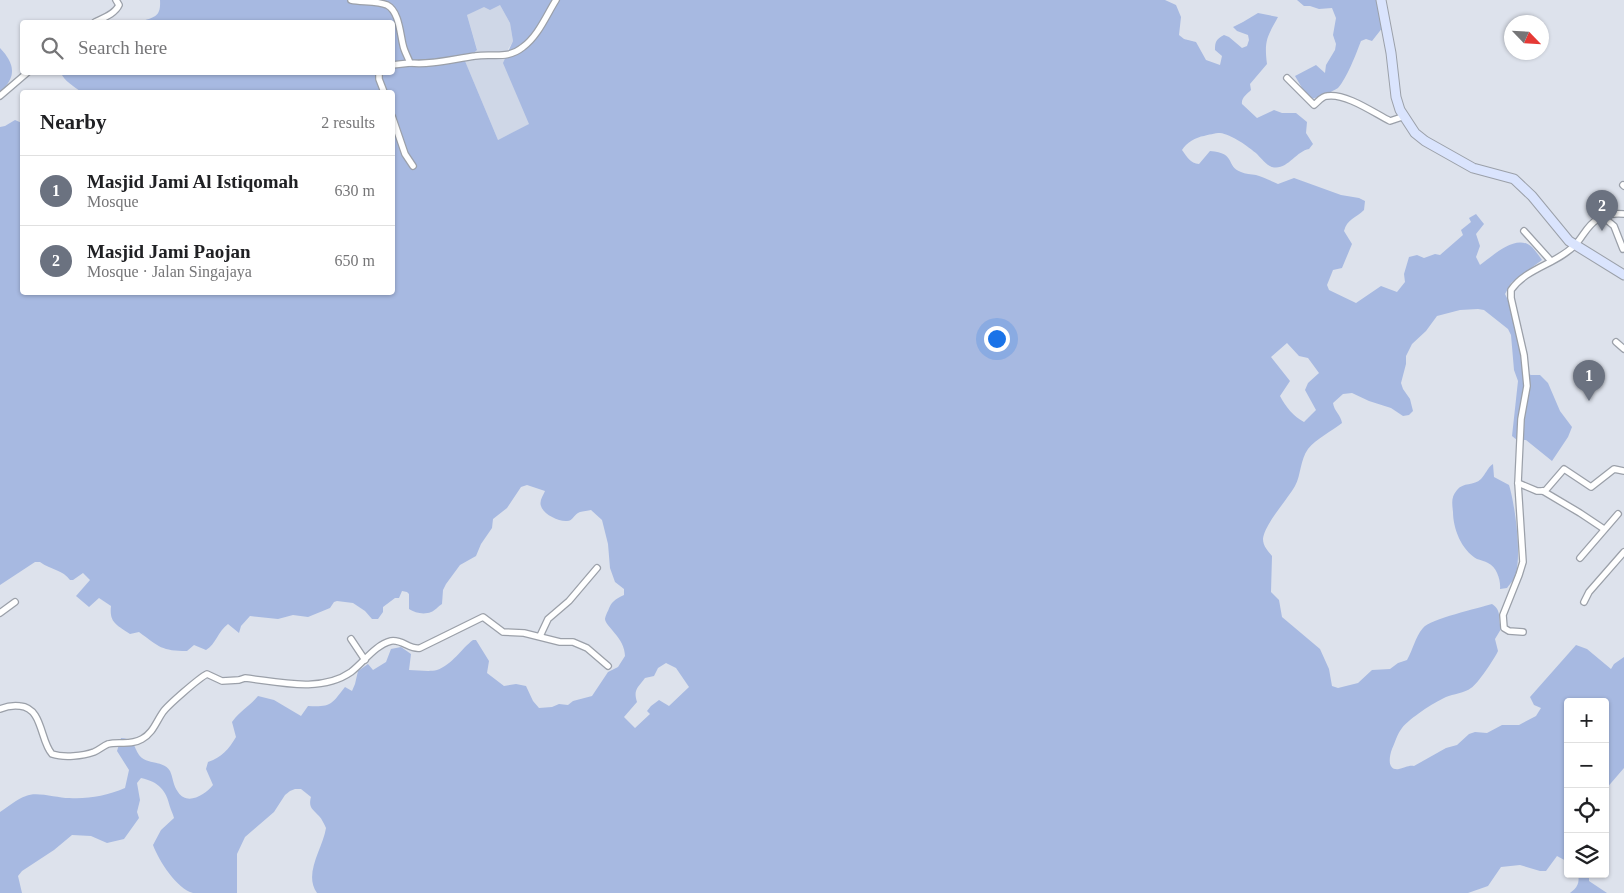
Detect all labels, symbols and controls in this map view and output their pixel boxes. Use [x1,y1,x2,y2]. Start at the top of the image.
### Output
north arrow [1504,15,1549,60]
search box [20,20,395,75]
icon: search [38,34,66,62]
text: Search here [78,37,167,58]
text: Nearby [40,110,107,134]
text: 2 results [321,114,375,131]
text: Masjid Jami Al Istiqomah [87,171,299,192]
text: 1 [52,182,60,199]
text: 630 m [335,182,375,199]
pin: 2 [1586,190,1618,231]
text: Mosque [87,193,139,210]
text: Masjid Jami Paojan [87,241,251,262]
text: 2 [52,252,60,269]
text: 650 m [335,252,375,269]
text: Mosque · Jalan Singajaya [87,263,252,280]
your location [984,326,1010,352]
pin: 1 [1573,360,1605,401]
map controls [1564,698,1609,878]
button: + [1564,698,1609,743]
button: − [1564,743,1609,788]
button: locate [1564,788,1609,833]
button: layers [1564,833,1609,878]

